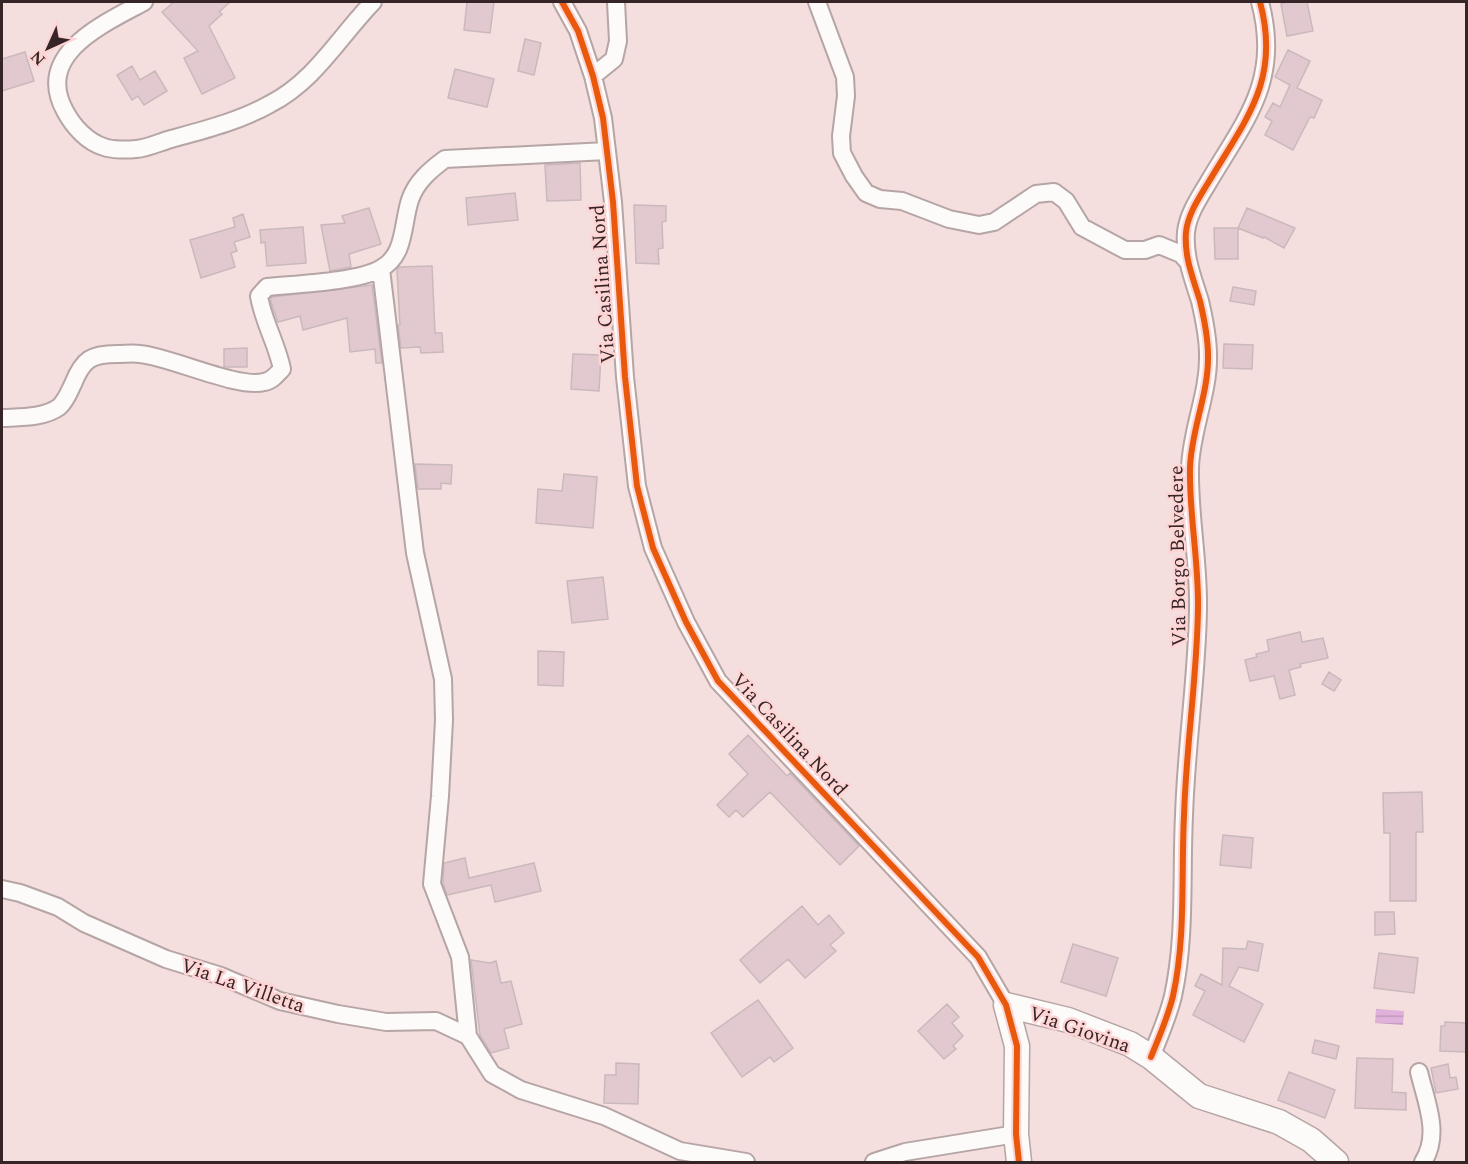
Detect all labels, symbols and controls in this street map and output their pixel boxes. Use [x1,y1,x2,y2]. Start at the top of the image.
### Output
north arrow [18,18,78,78]
text: N [25,45,51,71]
street label: Via Casilina Nord [582,203,624,364]
street label: Via Borgo Belvedere [1161,465,1195,647]
street label: Via Casilina Nord [724,666,855,803]
street label: Via La Villetta [176,951,309,1021]
street label: Via Giovina [1025,999,1135,1061]

